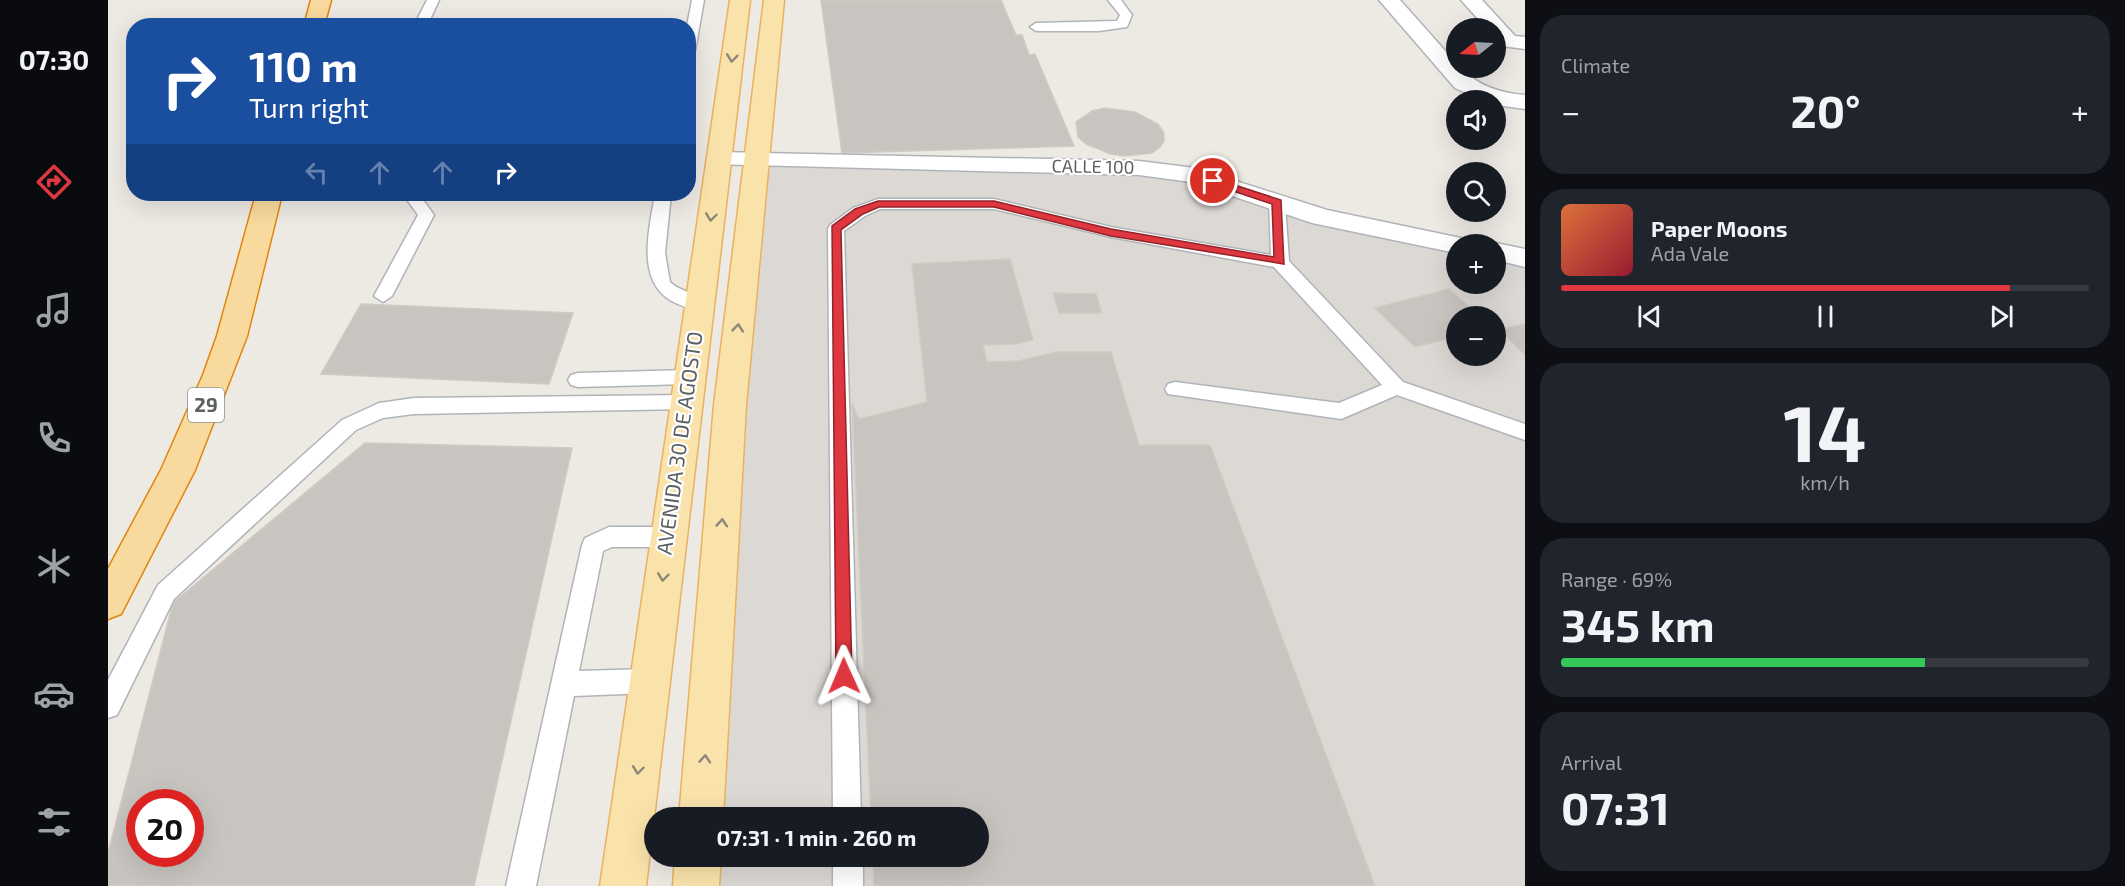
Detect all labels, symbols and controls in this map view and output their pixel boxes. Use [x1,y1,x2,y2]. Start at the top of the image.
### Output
north arrow [1446,18,1506,78]
map controls [1446,18,1506,366]
text: 110 m [249,40,358,90]
icon: right [150,42,228,120]
text: 07:30 [19,43,89,75]
one-way arrow [727,53,739,63]
text: Climate [1561,53,1630,77]
text: 20° [1791,83,1861,137]
button: sound [1446,90,1506,150]
text: Turn right [249,91,369,123]
text: − [1561,91,1580,131]
text: + [2071,91,2089,131]
street label: CALLE 100 [1051,154,1135,178]
pin [1187,155,1238,206]
icon: left [300,156,333,189]
icon: ahead [363,156,396,189]
icon: ahead [426,156,459,189]
icon: right [489,156,522,189]
icon: directions [33,161,75,203]
button: search [1446,162,1506,222]
icon: arrive [1196,164,1229,197]
one-way arrow [706,213,718,222]
text: Paper Moons [1651,215,1787,241]
button: + [1446,234,1506,294]
text: Ada Vale [1651,241,1729,265]
icon: music [33,289,75,331]
icon: previous [1633,300,1666,333]
icon: pause [1809,300,1842,333]
icon: next [1985,300,2018,333]
button: − [1446,306,1506,366]
one-way arrow [732,324,744,333]
street label: AVENIDA 30 DE AGOSTO [650,330,707,556]
text: 14 [1783,384,1867,478]
road number: 29 [188,388,224,422]
icon: phone [33,417,75,459]
text: km/h [1800,470,1850,494]
one-way arrow [715,518,728,527]
icon: climate [33,545,75,587]
text: Range · 69% [1561,567,1672,591]
one-way arrow [657,572,669,582]
text: 345 km [1561,597,1715,651]
position arrow [812,644,876,708]
icon: car [33,673,75,715]
text: Arrival [1561,750,1622,774]
one-way arrow [698,755,711,764]
one-way arrow [632,766,644,775]
text: 07:31 [1561,780,1670,834]
speed limit sign: 20 [126,789,204,867]
icon: filters [33,801,75,843]
text: 07:31 · 1 min · 260 m [717,824,916,850]

